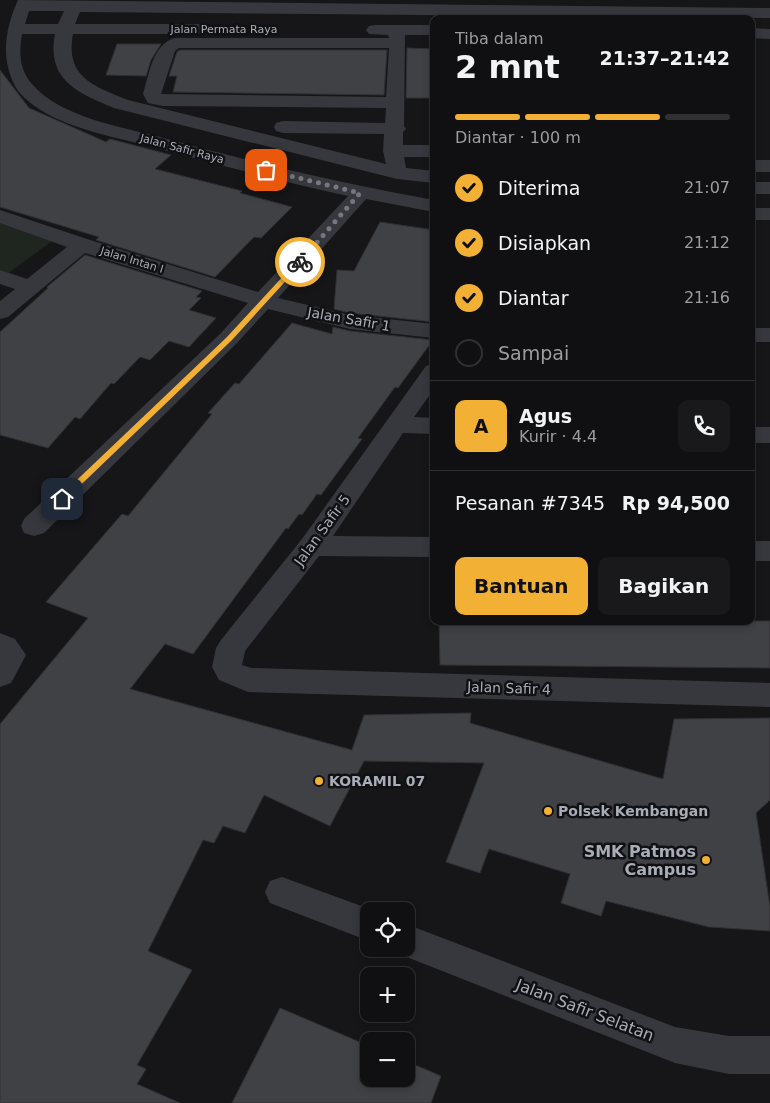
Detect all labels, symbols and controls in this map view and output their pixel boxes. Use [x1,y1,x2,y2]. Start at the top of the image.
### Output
street label: Jalan Permata Raya [170,23,278,36]
text: Tiba dalam [455,29,544,48]
text: 21:37–21:42 [600,47,730,69]
text: 2 mnt [455,48,560,86]
text: Diantar · 100 m [455,128,581,147]
street label: Jalan Safir Raya [138,131,225,166]
pin [245,149,287,191]
icon: bag [252,156,280,184]
icon: check [455,174,483,202]
text: Diterima [498,177,580,199]
text: 21:07 [684,178,730,197]
icon: check [455,229,483,257]
text: Disiapkan [498,232,591,254]
text: 21:12 [684,233,730,252]
courier [275,237,325,287]
street label: Jalan Intan I [98,244,165,276]
icon: bike [286,248,314,276]
icon: check [455,284,483,312]
text: Diantar [498,287,569,309]
text: 21:16 [684,288,730,307]
street label: Jalan Safir 1 [305,304,392,334]
text: Sampai [498,342,569,364]
button: phone [678,400,730,452]
text: Agus [519,405,572,427]
text: A [474,415,488,437]
text: Kurir · 4.4 [519,427,597,446]
pin [41,478,83,520]
icon: home [48,485,76,513]
street label: Jalan Safir 5 [290,491,353,569]
text: Pesanan #7345 [455,492,605,514]
text: Rp 94,500 [622,492,730,514]
button: Bantuan [455,557,588,615]
button: Bagikan [598,557,730,615]
street label: Jalan Safir 4 [466,679,551,697]
place label: KORAMIL 07 [329,773,425,789]
marker: KORAMIL 07 [313,775,325,787]
place label: Polsek Kembangan [558,803,708,819]
marker: Polsek Kembangan [542,805,554,817]
place label: SMK Patmos Campus [584,842,696,879]
marker: SMK Patmos Campus [700,854,712,866]
map controls [360,902,415,1087]
button: locate [360,902,415,957]
button: + [360,967,415,1022]
street label: Jalan Safir Selatan [512,975,657,1045]
button: − [360,1032,415,1087]

